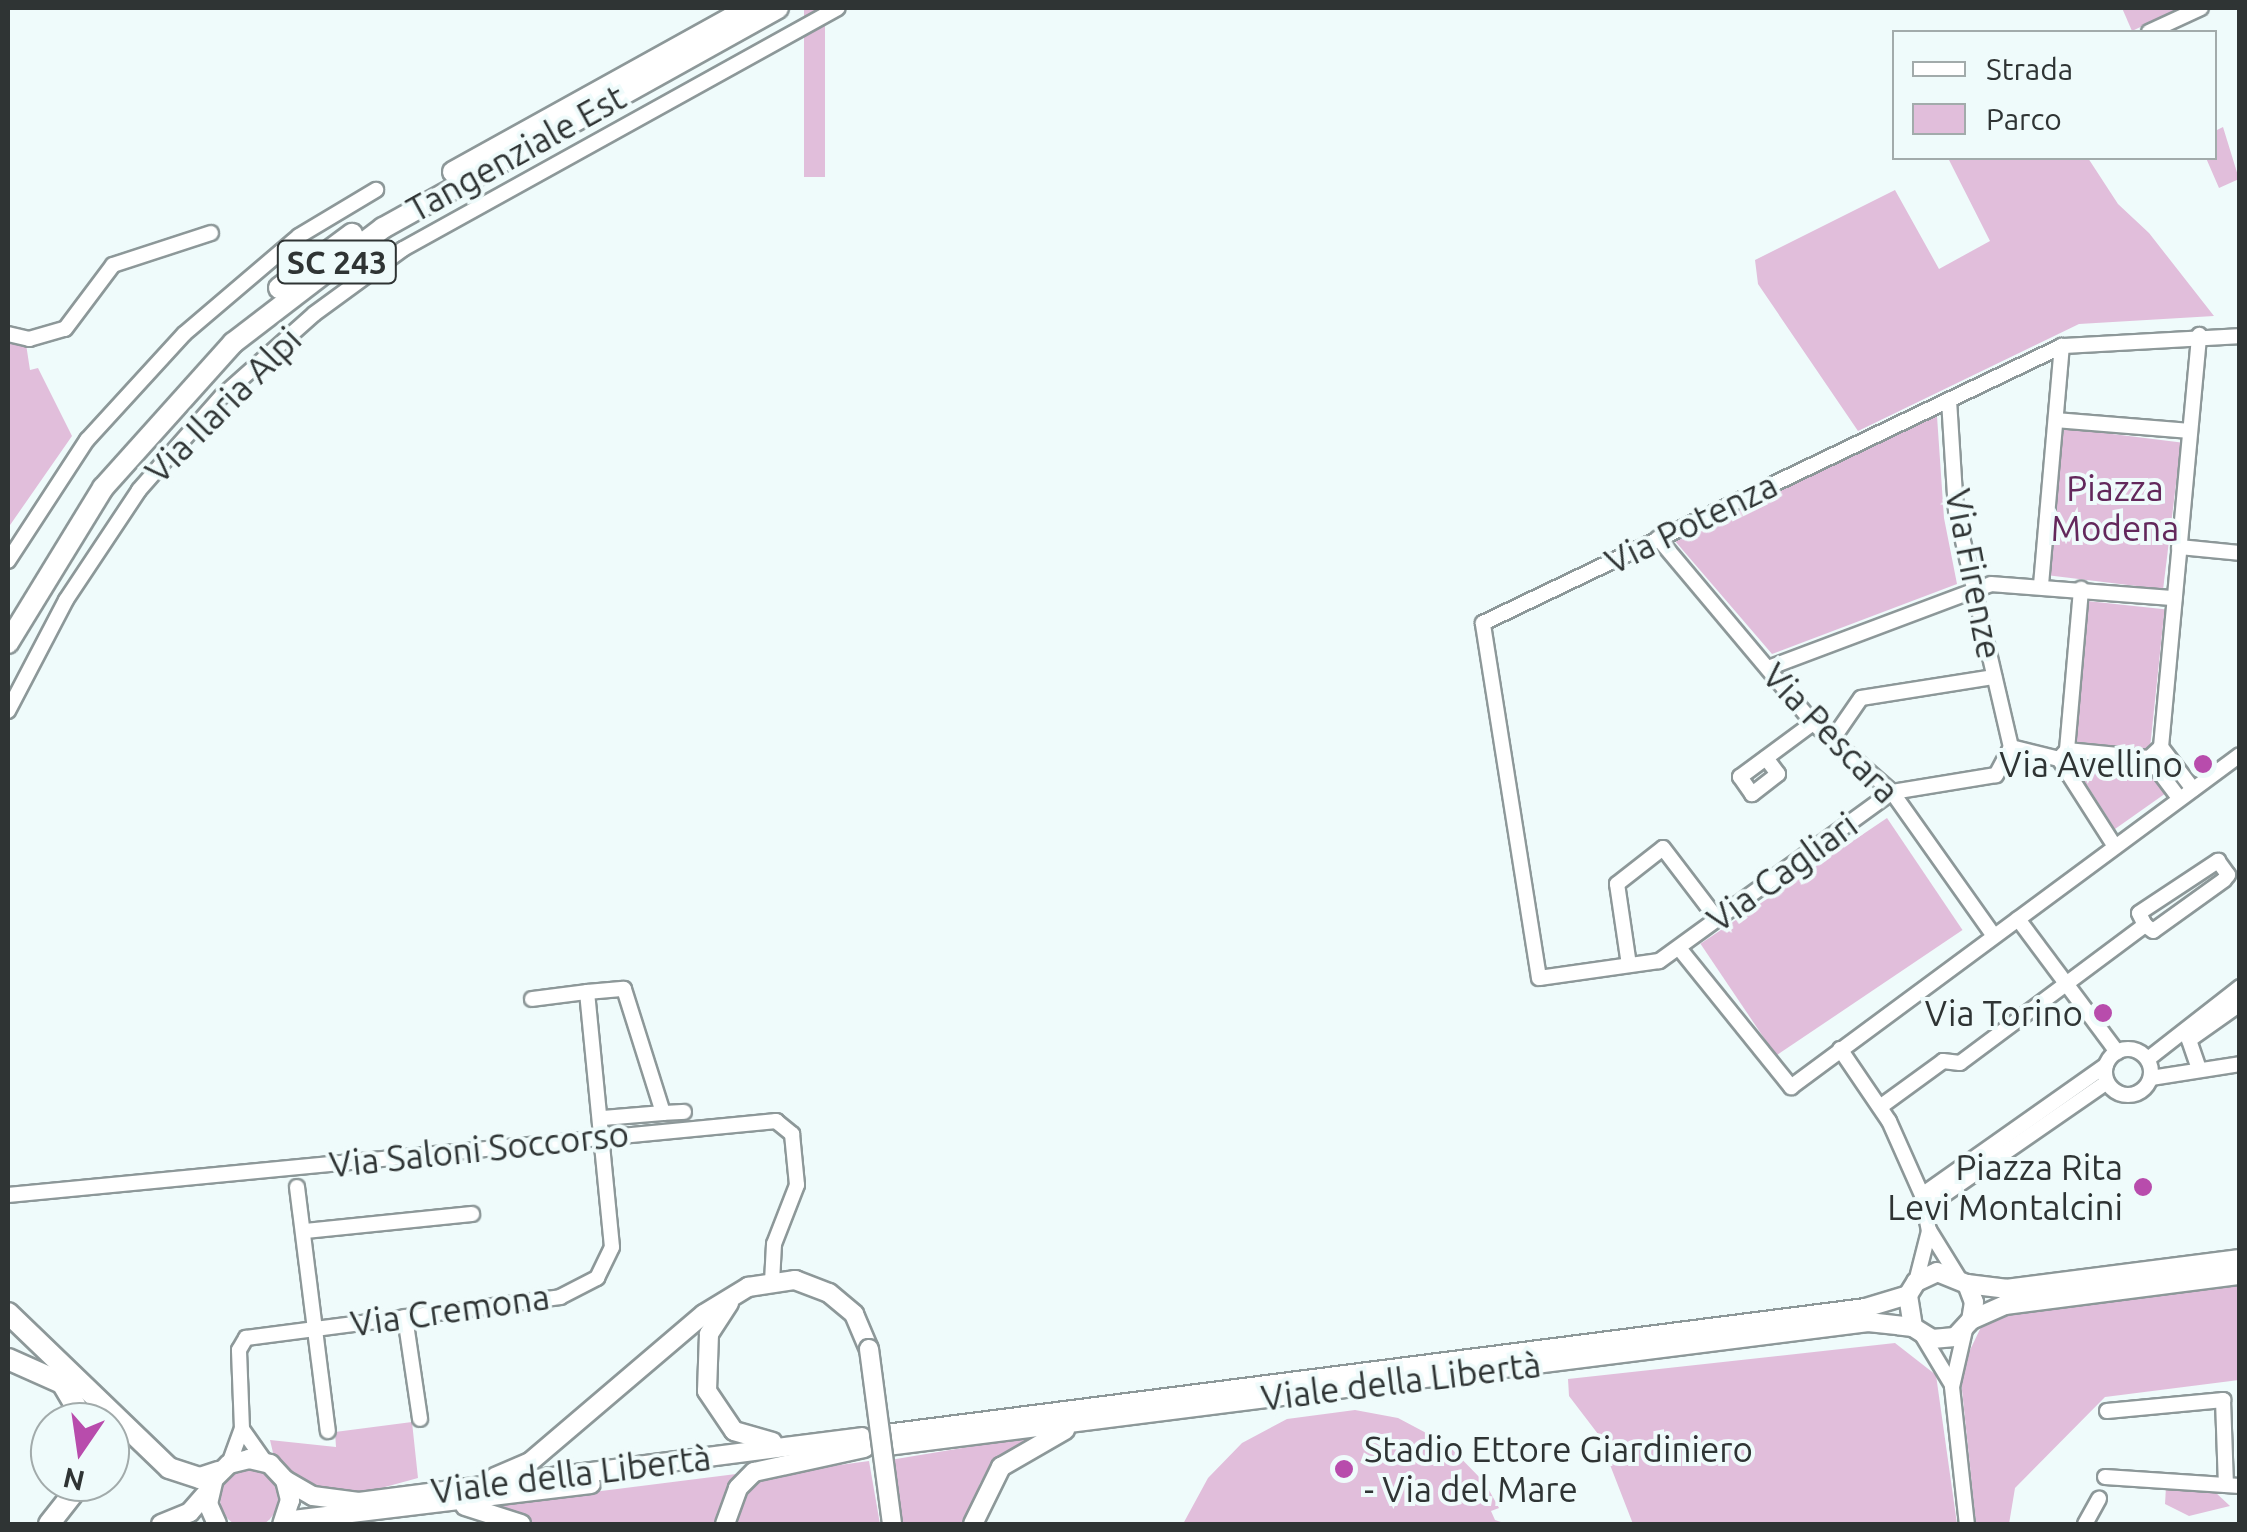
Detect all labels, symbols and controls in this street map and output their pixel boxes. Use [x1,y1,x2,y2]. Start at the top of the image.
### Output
legend [1892,30,2217,160]
text: Strada [1986,52,2073,86]
street label: Tangenziale Est [399,76,633,230]
text: Parco [1986,102,2062,136]
road number: SC 243 [274,235,400,289]
street label: Via Ilaria Alpi [136,318,310,492]
street label: Via Potenza [1598,463,1784,583]
park label: Piazza Modena [2051,467,2179,549]
street label: Via Firenze [1937,485,2011,663]
street label: Via Pescara [1754,654,1908,812]
place label: Via Avellino [1999,743,2183,785]
marker: Via Avellino [2192,753,2214,775]
street label: Via Cagliari [1699,804,1865,940]
place label: Via Torino [1925,992,2083,1034]
marker: Via Torino [2092,1002,2114,1024]
street label: Via Saloni Soccorso [327,1112,631,1186]
place label: Piazza Rita Levi Montalcini [1887,1146,2123,1228]
marker: Piazza Rita Levi Montalcini [2132,1176,2154,1198]
street label: Via Cremona [348,1275,552,1345]
street label: Viale della Libertà [1259,1343,1543,1419]
north arrow [30,1402,130,1502]
place label: Stadio Ettore Giardiniero - Via del Mare [1364,1428,1753,1510]
street label: Viale della Libertà [429,1436,713,1512]
marker: Stadio Ettore Giardiniero - Via del Mare [1333,1458,1355,1480]
text: N [60,1462,87,1497]

